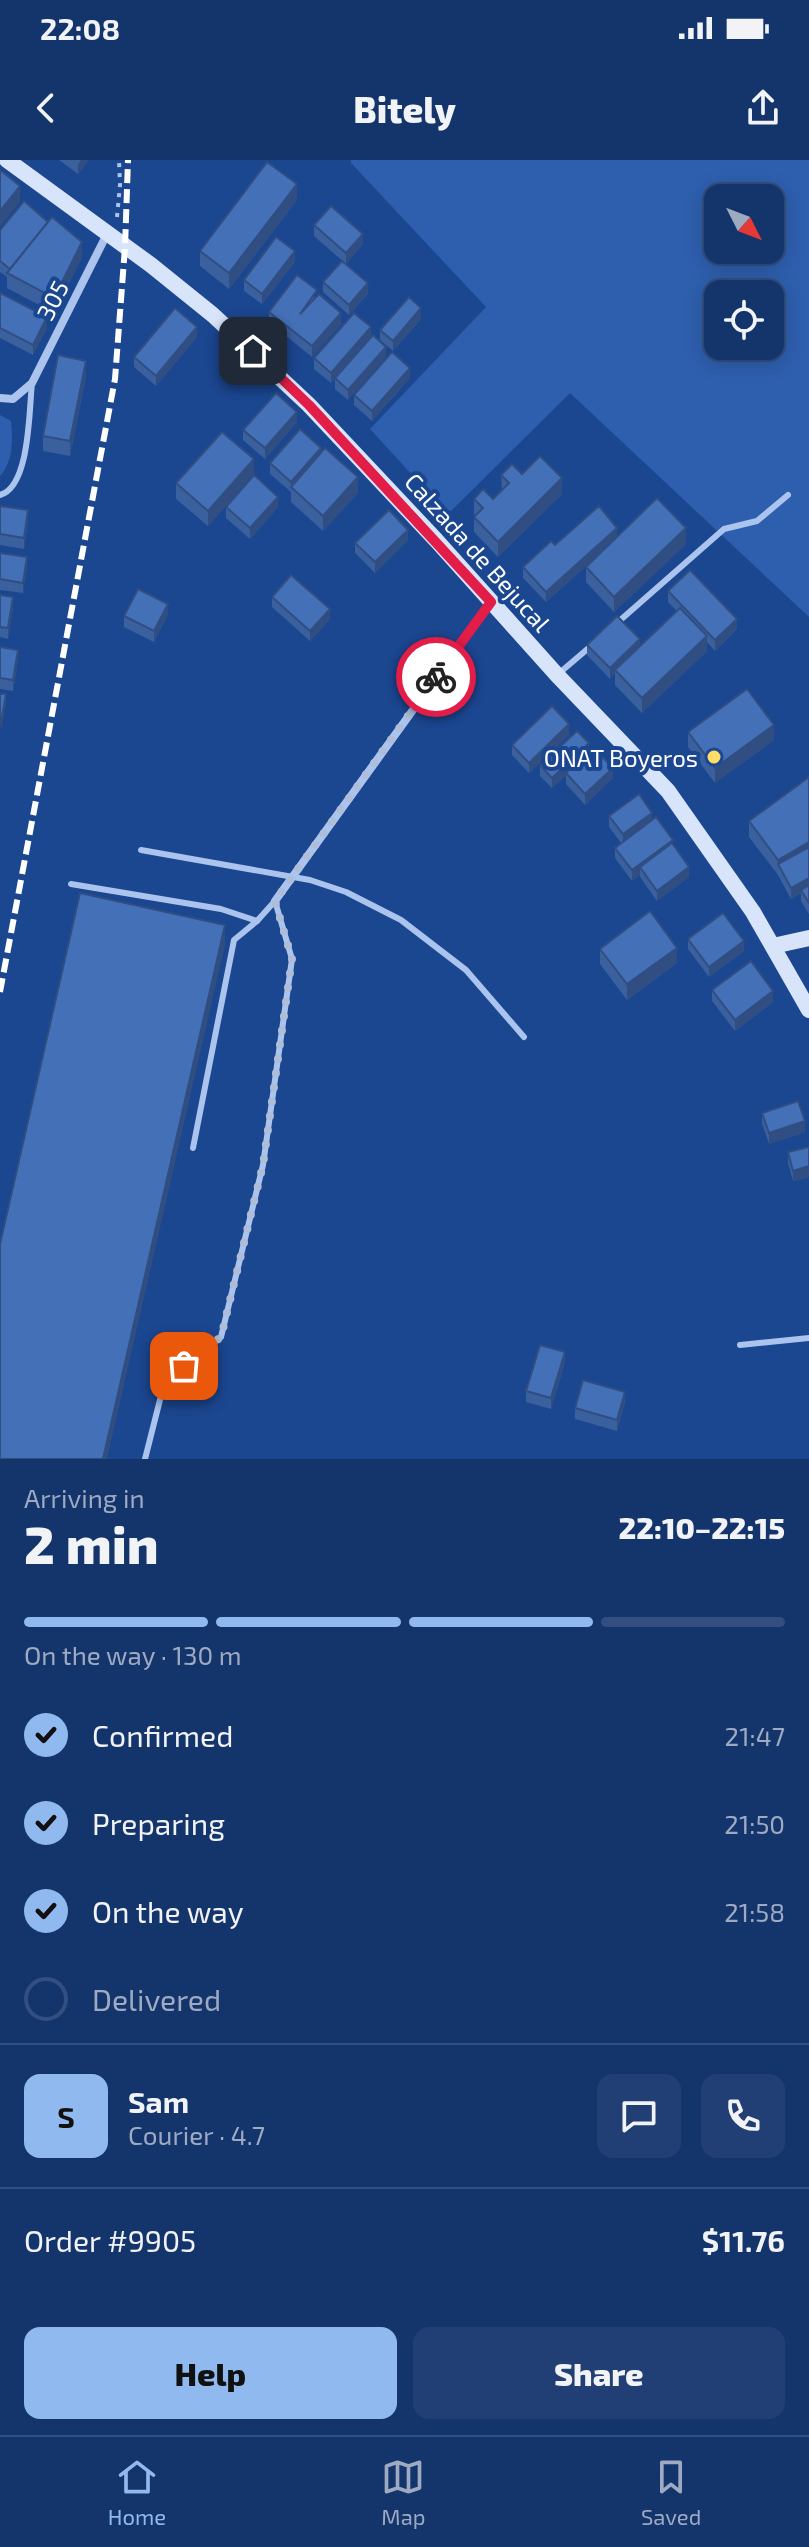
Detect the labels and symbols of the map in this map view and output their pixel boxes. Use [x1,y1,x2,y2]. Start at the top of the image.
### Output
north arrow [704,184,784,264]
street label: 305 [30,275,74,325]
pin [219,317,287,385]
street label: Calzada de Bejucal [399,467,557,637]
courier [396,637,476,717]
place label: ONAT Boyeros [544,743,698,772]
marker: ONAT Boyeros [705,748,723,766]
pin [150,1332,218,1400]

